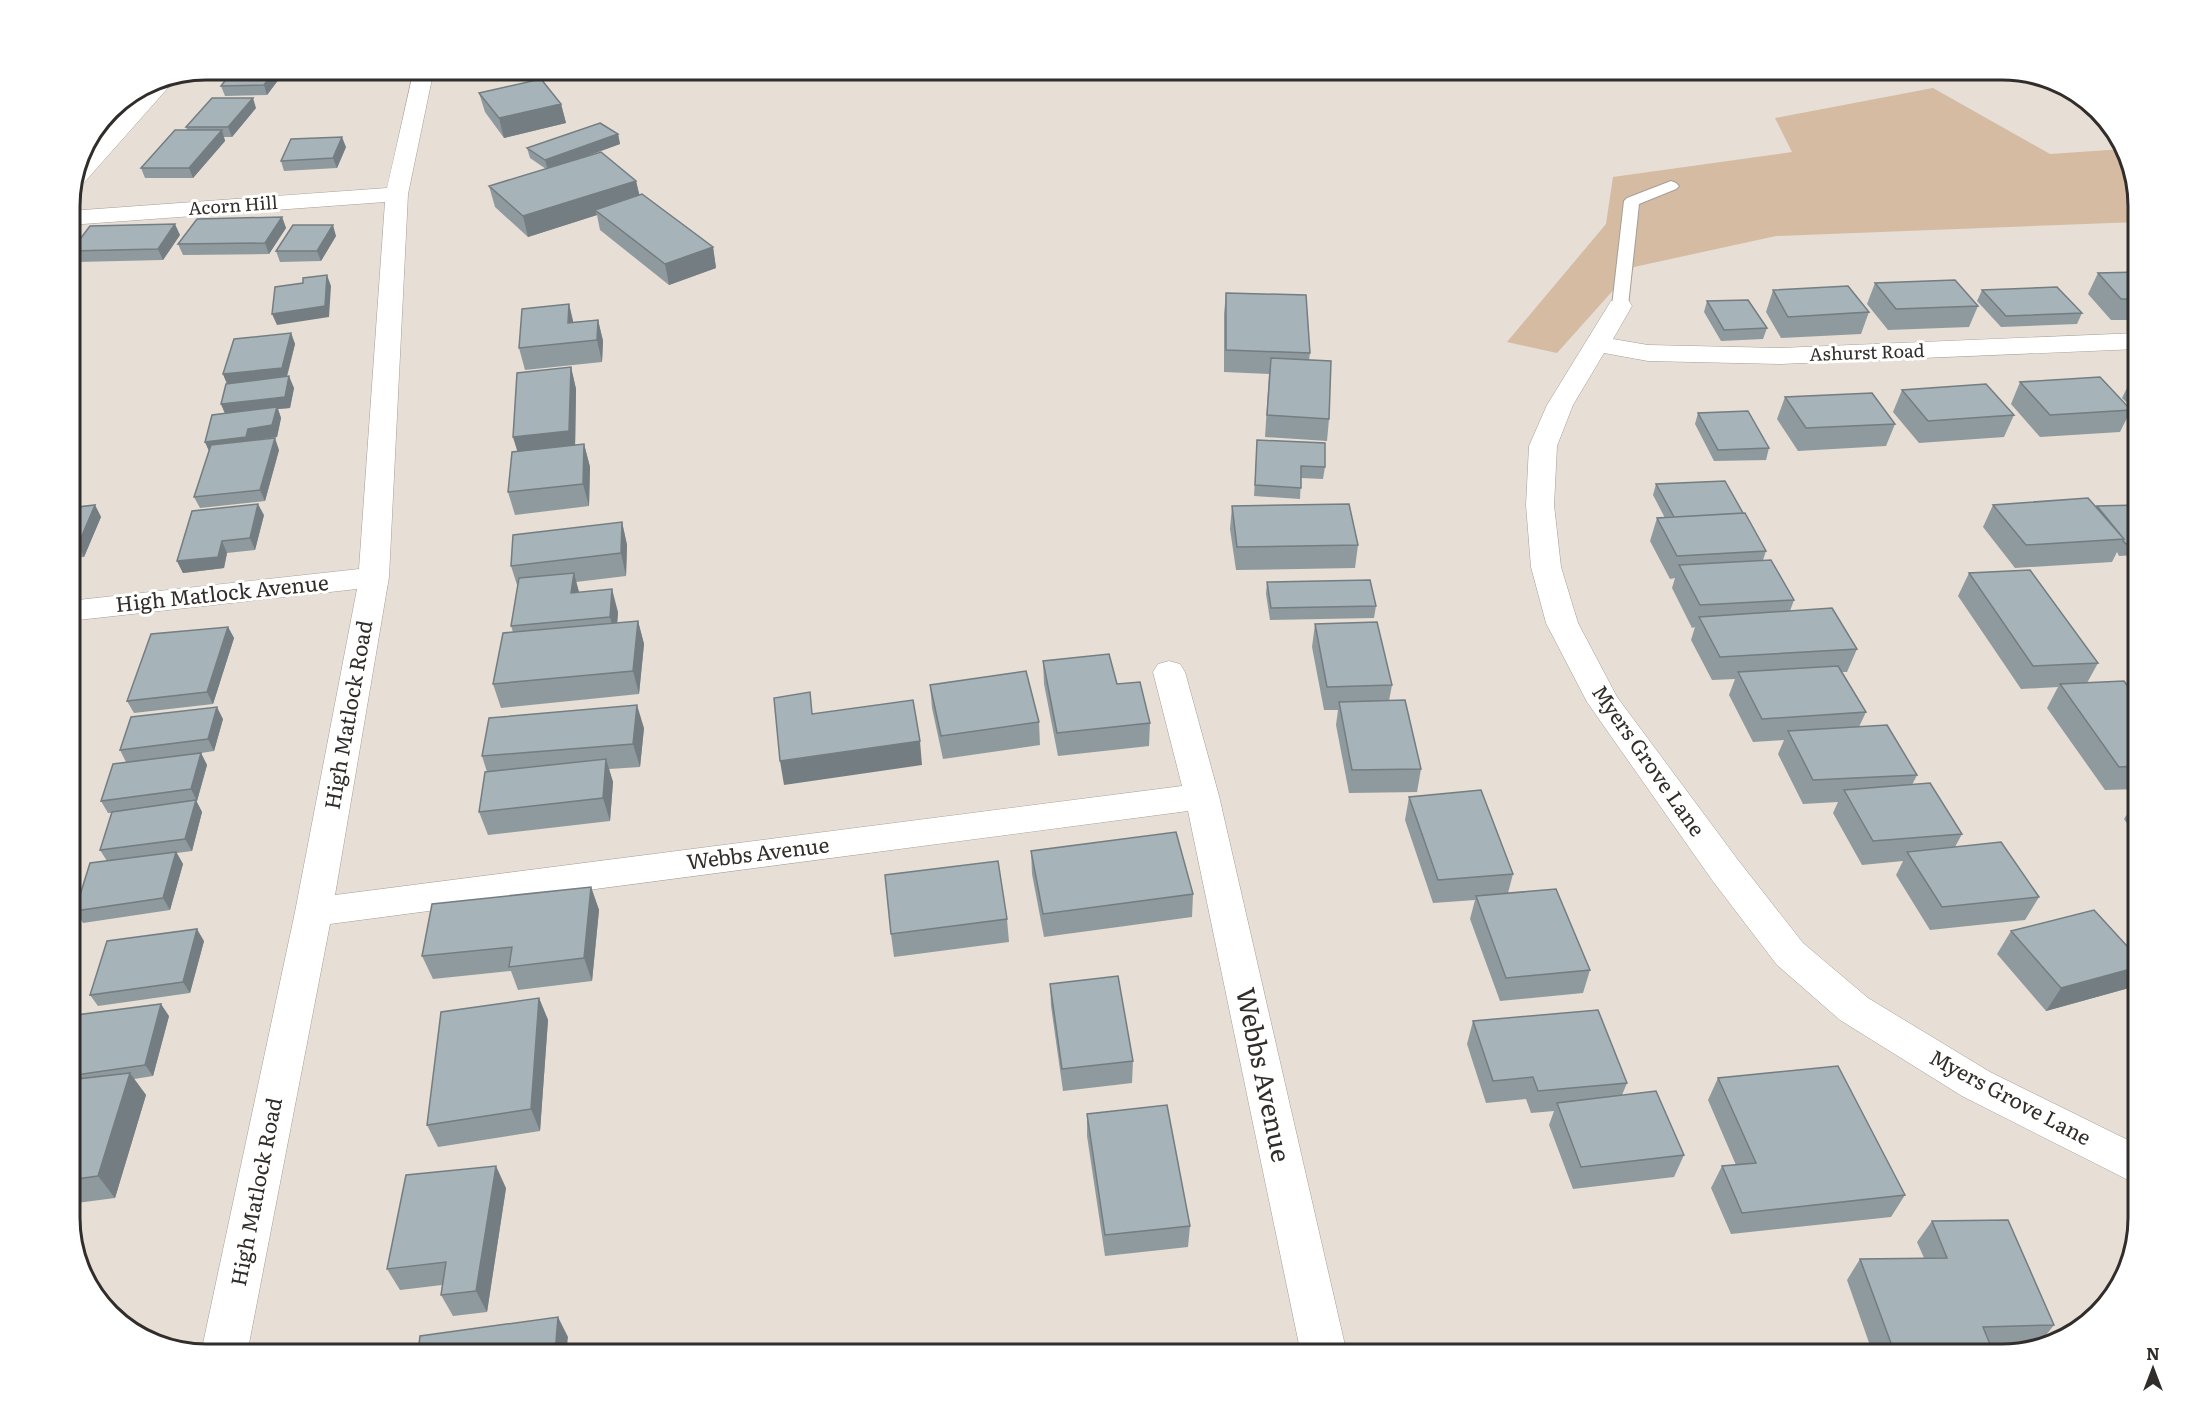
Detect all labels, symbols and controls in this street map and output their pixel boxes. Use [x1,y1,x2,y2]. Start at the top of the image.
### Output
street label: Acorn Hill [187,188,279,221]
street label: Ashurst Road [1809,336,1925,367]
street label: High Matlock Avenue [114,565,330,618]
street label: High Matlock Road [315,617,378,812]
street label: Myers Grove Lane [1586,677,1714,842]
street label: Webbs Avenue [685,827,831,876]
street label: Webbs Avenue [1228,984,1303,1165]
street label: Myers Grove Lane [1925,1040,2098,1152]
street label: High Matlock Road [221,1094,288,1288]
north arrow [2123,1339,2183,1399]
text: N [2146,1341,2160,1365]

